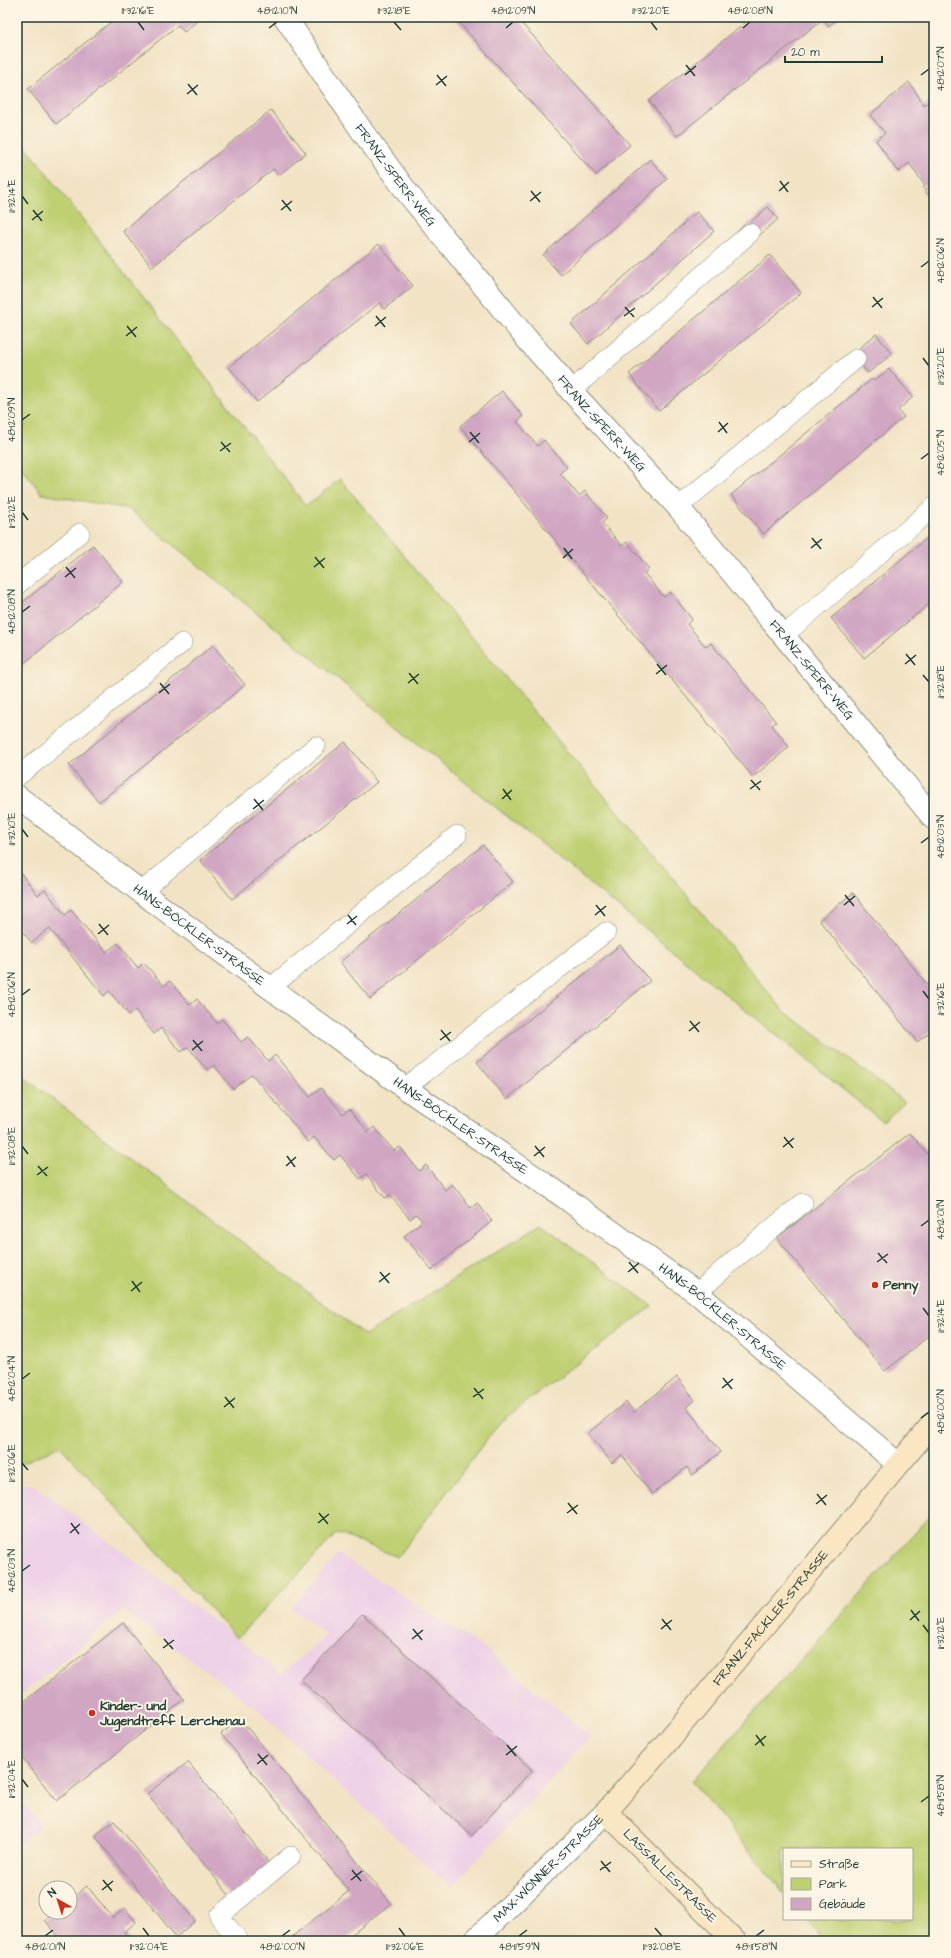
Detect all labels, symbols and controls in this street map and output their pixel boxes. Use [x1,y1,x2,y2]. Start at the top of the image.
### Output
text: 11°32'16"E [121,4,155,18]
text: 48°12'10"N [257,4,297,18]
text: 11°32'18"E [377,4,411,18]
text: 48°12'09"N [491,4,535,18]
text: 11°32'20"E [632,4,670,18]
text: 48°12'08"N [727,4,773,18]
scale bar [785,38,882,64]
text: 20 m [791,44,820,61]
text: 48°12'07"N [934,46,948,92]
street label: FRANZ-SPERR-WEG [351,120,440,230]
text: 11°32'14"E [5,179,19,213]
text: 48°12'06"N [934,238,948,284]
text: 11°32'20"E [934,347,948,385]
street label: FRANZ-SPERR-WEG [553,371,650,476]
text: 48°12'09"N [5,398,19,442]
text: 48°12'05"N [934,430,948,476]
text: 11°32'12"E [5,496,19,528]
text: 48°12'08"N [5,589,19,635]
street label: FRANZ-SPERR-WEG [765,616,858,724]
text: 11°32'18"E [934,665,948,699]
text: 11°32'10"E [5,812,19,846]
text: 48°12'03"N [934,815,948,859]
street label: HANS-BÖCKLER-STRASSE [129,880,269,990]
text: 48°12'06"N [5,972,19,1018]
text: 11°32'16"E [934,982,948,1016]
street label: HANS-BÖCKLER-STRASSE [389,1073,532,1179]
text: 11°32'08"E [5,1127,19,1165]
text: 48°12'01"N [934,1200,948,1240]
street label: HANS-BÖCKLER-STRASSE [655,1259,790,1374]
place label: Penny [883,1276,919,1295]
marker: Penny [870,1280,880,1290]
text: 11°32'14"E [934,1299,948,1333]
text: 48°12'04"N [5,1356,19,1402]
text: 48°12'00"N [934,1389,948,1435]
text: 11°32'06"E [5,1444,19,1482]
street label: FRANZ-FACKLER-STRASSE [709,1546,833,1690]
text: 48°12'03"N [5,1549,19,1593]
text: 11°32'12"E [934,1617,948,1649]
place label: Kinder- und Jugendtreff Lerchenau [99,1697,246,1732]
marker: Kinder- und Jugendtreff Lerchenau [87,1708,97,1718]
text: 11°32'04"E [5,1760,19,1798]
text: 48°11'58"N [934,1775,948,1817]
street label: MAX-WÖNNER-STRASSE [489,1810,608,1926]
street label: LASSALLESTRASSE [619,1825,721,1927]
legend [783,1848,913,1920]
text: Straße [819,1856,860,1873]
text: Park [819,1876,847,1893]
north arrow [38,1880,78,1920]
text: N [45,1885,59,1901]
text: Gebäude [819,1896,866,1913]
text: 48°12'01"N [25,1940,65,1954]
text: 11°32'04"E [130,1940,168,1954]
text: 48°12'00"N [259,1940,305,1954]
text: 11°32'06"E [386,1940,424,1954]
text: 48°11'59"N [498,1940,540,1954]
text: 11°32'08"E [643,1940,681,1954]
text: 48°11'58"N [735,1940,777,1954]

